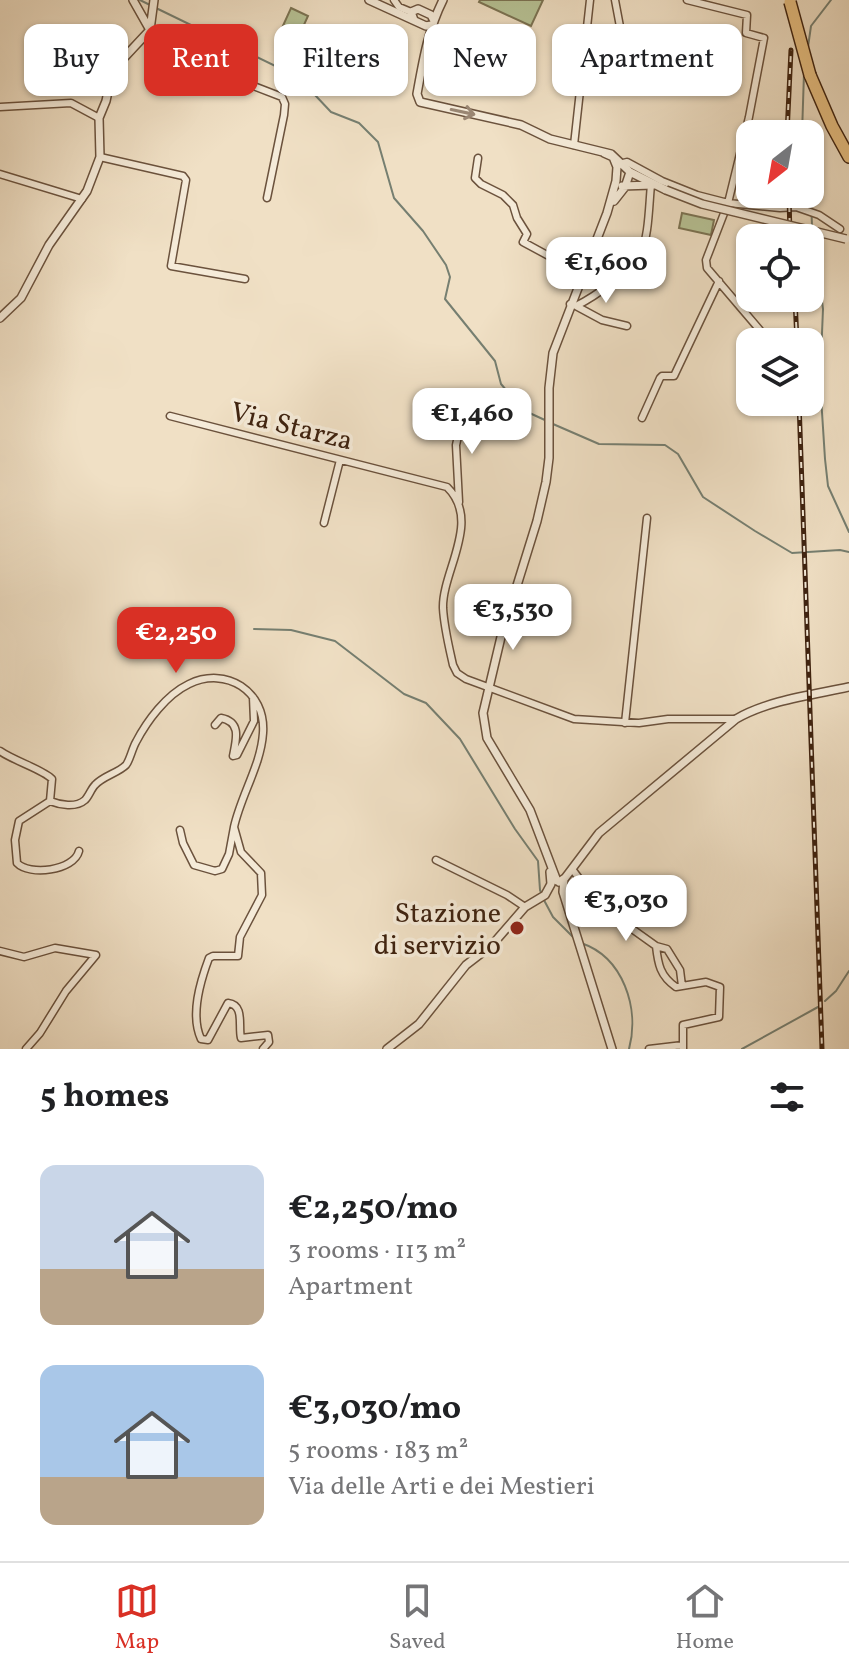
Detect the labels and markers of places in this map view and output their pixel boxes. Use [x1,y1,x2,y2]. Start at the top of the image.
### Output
pin: €1,600 [541,237,671,305]
pin: €1,460 [407,388,537,456]
pin: €3,530 [448,584,578,652]
pin: €2,250 [111,607,241,675]
pin: €3,030 [561,875,691,943]
place label: Stazione di servizio [374,895,501,966]
marker: Stazione di servizio [508,919,526,937]

